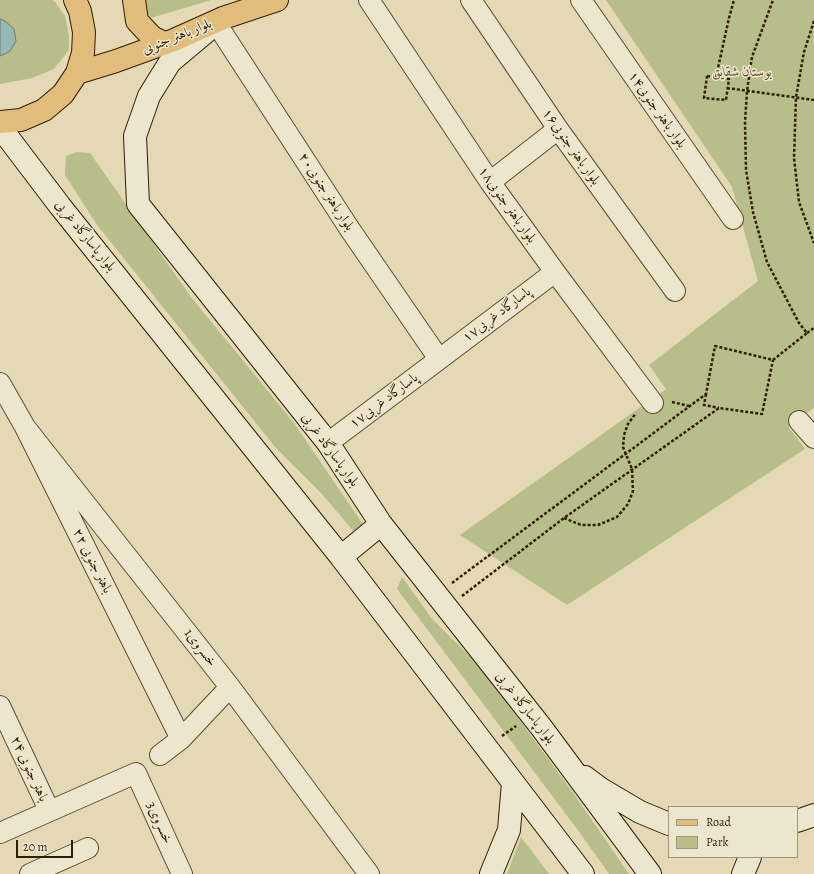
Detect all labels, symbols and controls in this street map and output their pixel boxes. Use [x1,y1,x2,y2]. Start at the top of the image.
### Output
street label: بلوار باهنر جنوبی [140,15,214,59]
park label: بوستان شقایق [712,65,772,81]
street label: بلوار باهنر جنوبی۱۴ [624,68,690,152]
street label: بلوار باهنر جنوبی۱۶ [538,105,604,189]
street label: بلوار باهنر جنوبی۲۰ [294,150,358,234]
street label: ۱۸بلوار باهنر جنوبی [474,163,540,247]
street label: بلوار پاسارگاد غربی [51,197,119,275]
street label: ۱۷پاسارگاد غربی [459,284,535,346]
street label: پاسارگاد غربی۱۷ [346,370,422,432]
street label: بلوار پاسارگاد غربی [298,410,362,490]
street label: ۲۲ باهنر جنوبی [68,526,116,596]
street label: خسروى1 [180,626,220,670]
street label: بلوار پاسارگاد غربی [491,668,559,748]
street label: ۲۴ باهنر جنوبی [6,733,52,805]
street label: 3خسروى [142,799,176,847]
legend [668,806,798,858]
text: Road [706,814,731,830]
scale bar [18,832,75,858]
text: Park [706,834,729,850]
text: 20 m [23,839,47,855]

